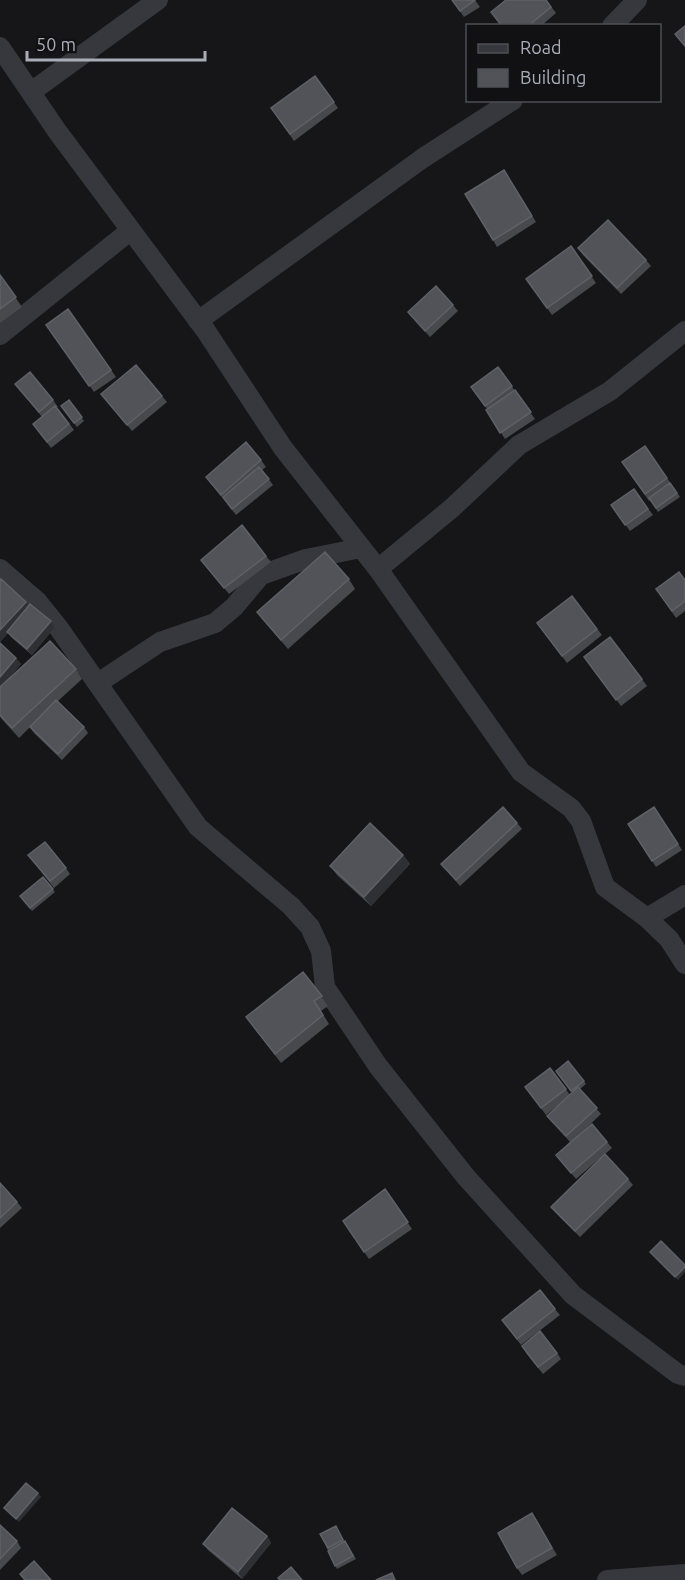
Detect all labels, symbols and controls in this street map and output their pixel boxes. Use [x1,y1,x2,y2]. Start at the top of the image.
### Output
scale bar [27,24,206,62]
legend [466,24,661,102]
text: 50 m [36,34,76,54]
text: Road [520,37,562,57]
text: Building [520,67,586,87]

